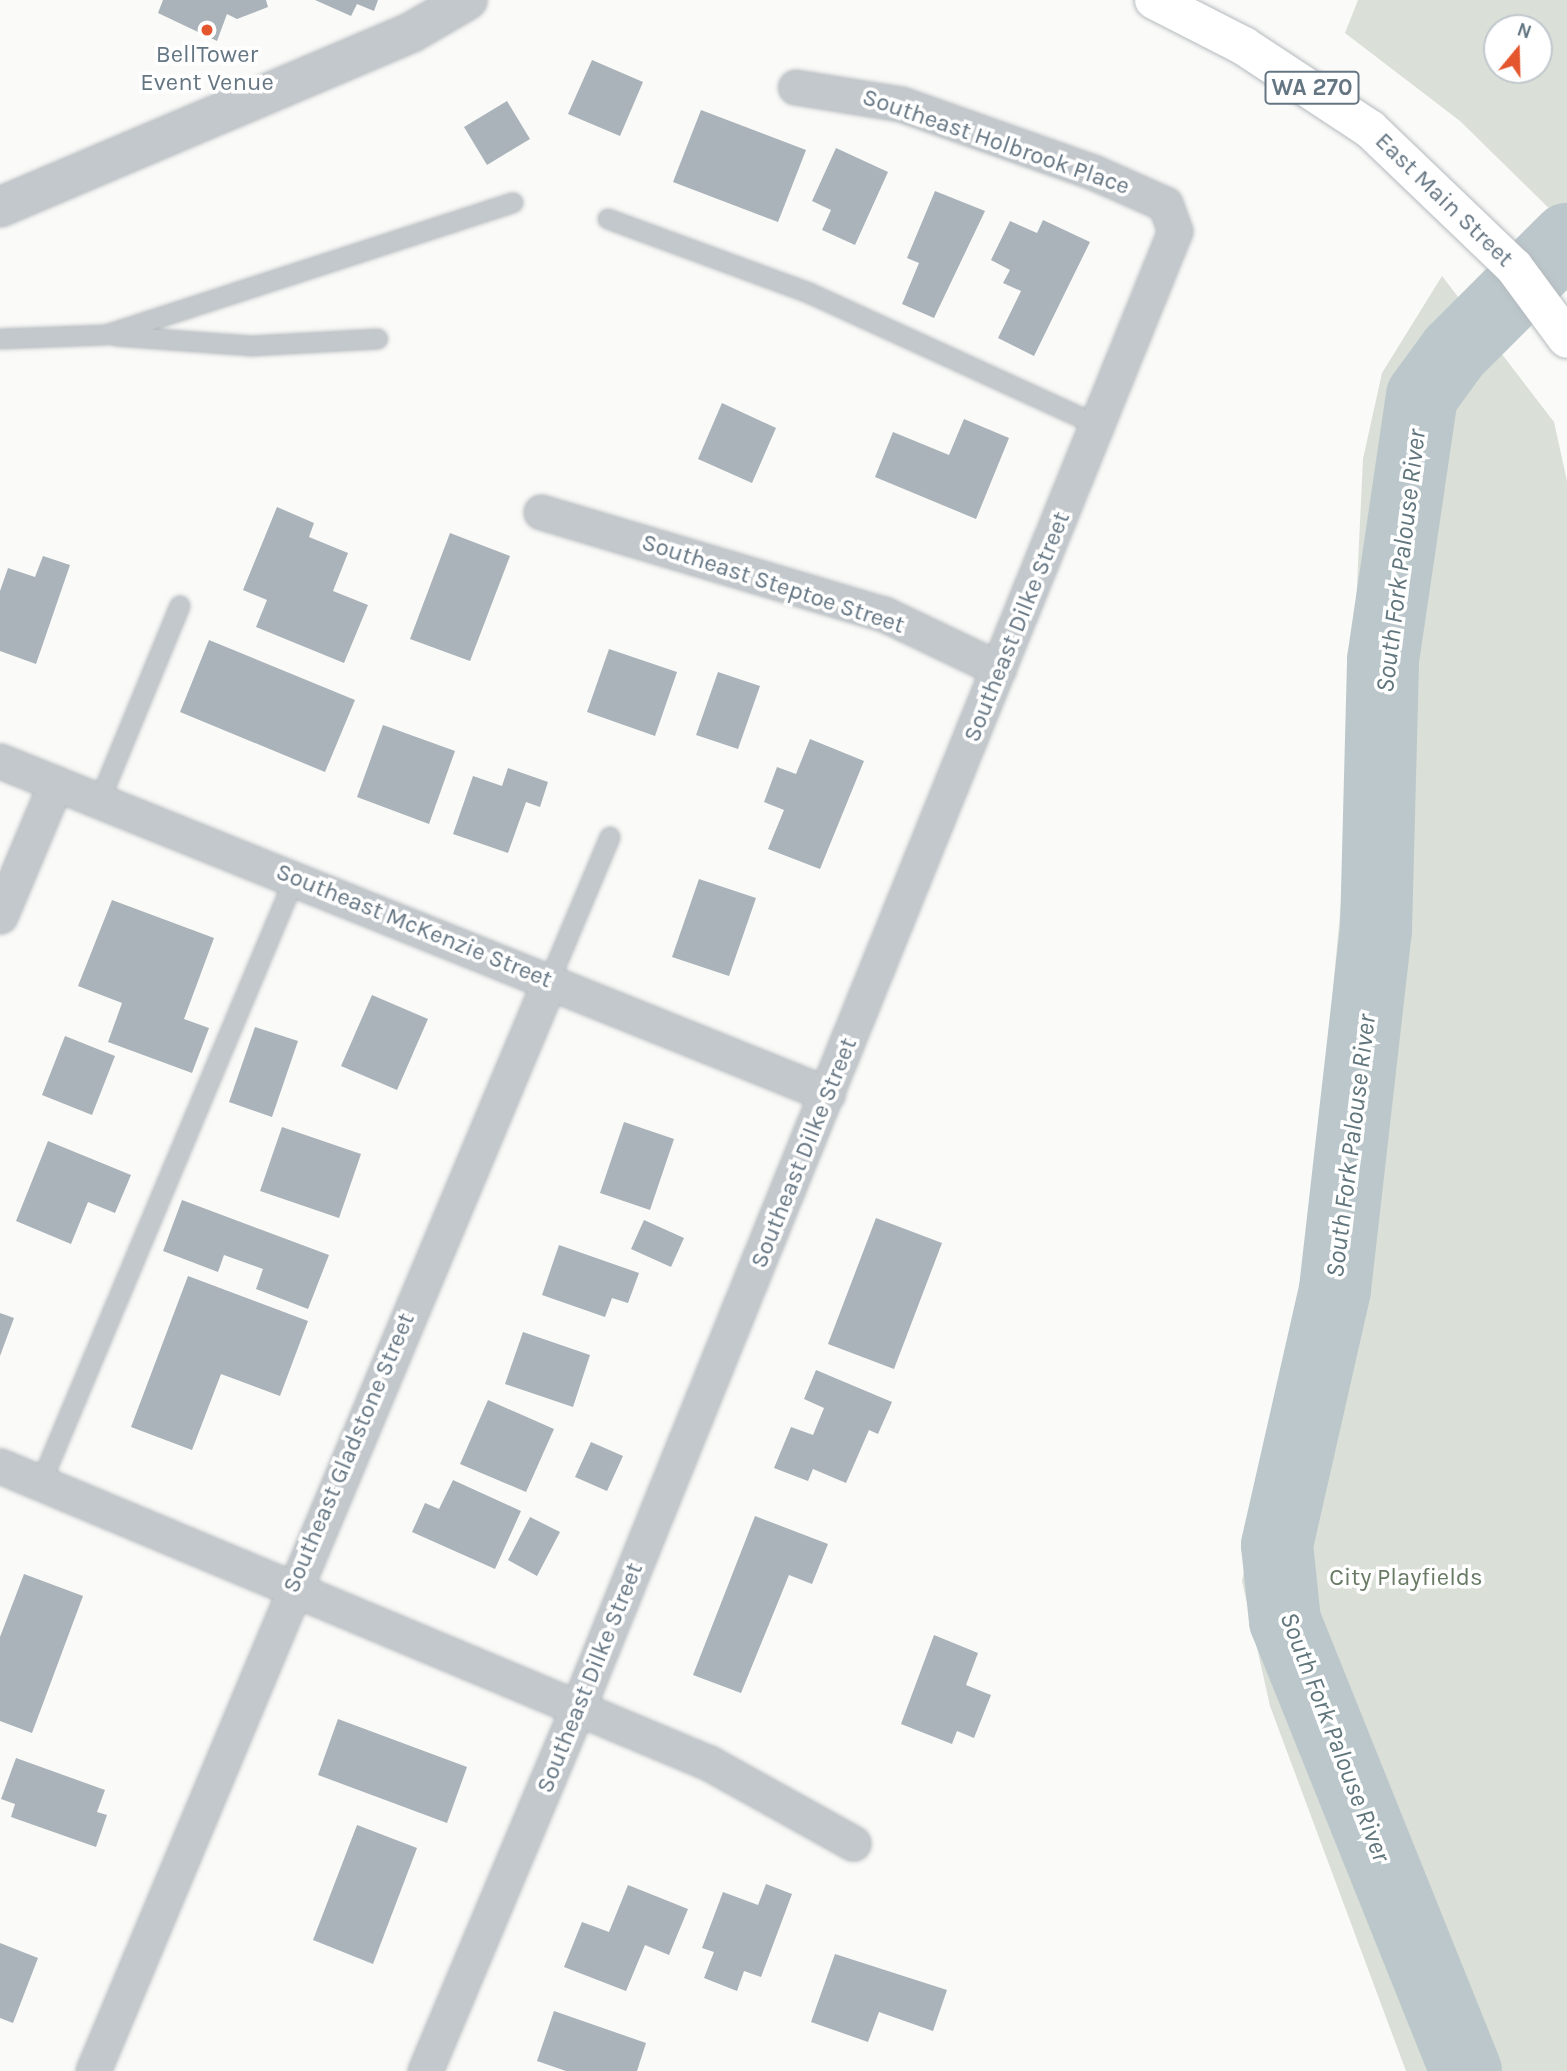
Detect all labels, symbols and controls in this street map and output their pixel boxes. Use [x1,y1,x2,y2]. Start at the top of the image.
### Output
north arrow [1483,14,1553,84]
text: N [1514,18,1534,44]
marker: BellTower Event Venue [199,22,215,38]
place label: BellTower Event Venue [140,41,274,97]
road number: WA 270 [1263,68,1361,108]
street label: Southeast Holbrook Place [859,83,1133,201]
street label: East Main Street [1369,127,1519,273]
water label: South Fork Palouse River [1369,427,1433,695]
street label: Southeast Dilke Street [958,508,1076,746]
street label: Southeast Steptoe Street [638,528,908,640]
street label: Southeast McKenzie Street [272,857,556,995]
water label: South Fork Palouse River [1319,1012,1383,1280]
street label: Southeast Dilke Street [745,1034,863,1272]
street label: Southeast Gladstone Street [277,1309,421,1597]
street label: Southeast Dilke Street [531,1559,649,1797]
park label: City Playfields [1329,1564,1483,1592]
water label: South Fork Palouse River [1273,1608,1397,1866]

